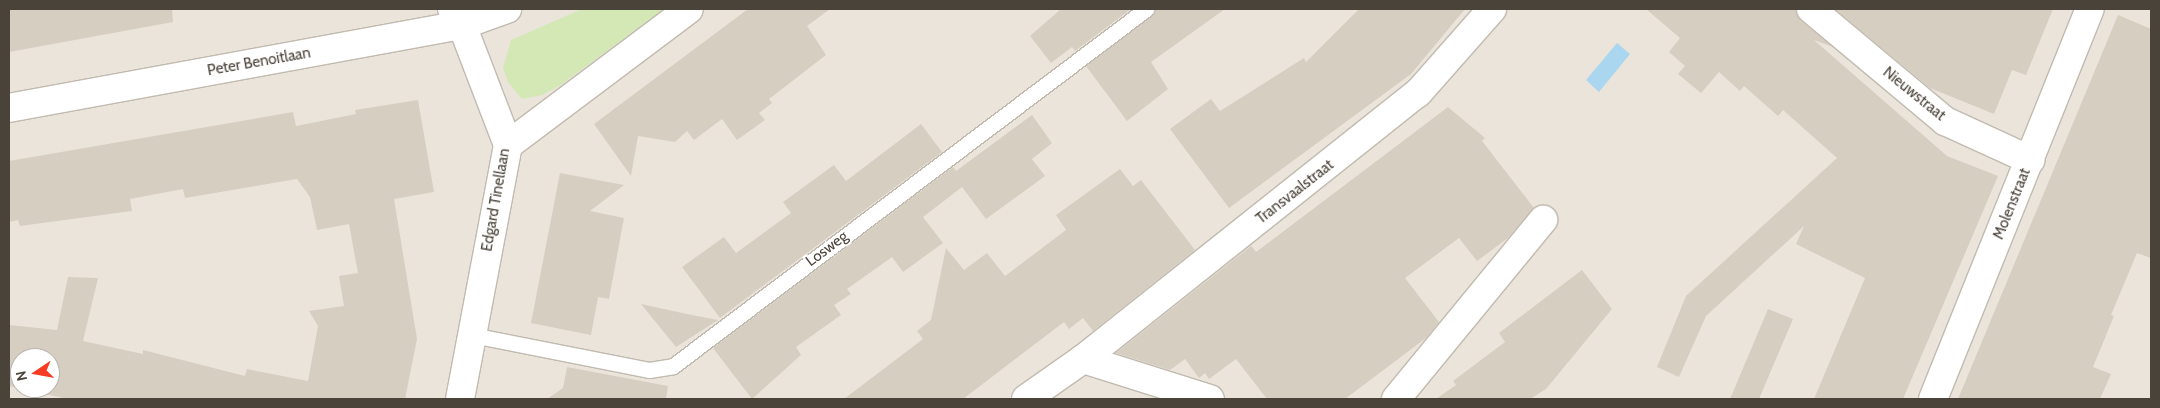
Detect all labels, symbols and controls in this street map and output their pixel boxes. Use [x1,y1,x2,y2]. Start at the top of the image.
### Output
street label: Peter Benoitlaan [206,44,312,80]
street label: Nieuwstraat [1879,63,1949,125]
street label: Edgard Tinellaan [478,147,514,253]
street label: Transvaalstraat [1253,156,1337,228]
street label: Molenstraat [1990,166,2034,242]
street label: Losweg [803,227,851,271]
north arrow [10,348,60,398]
text: N [11,369,31,383]

